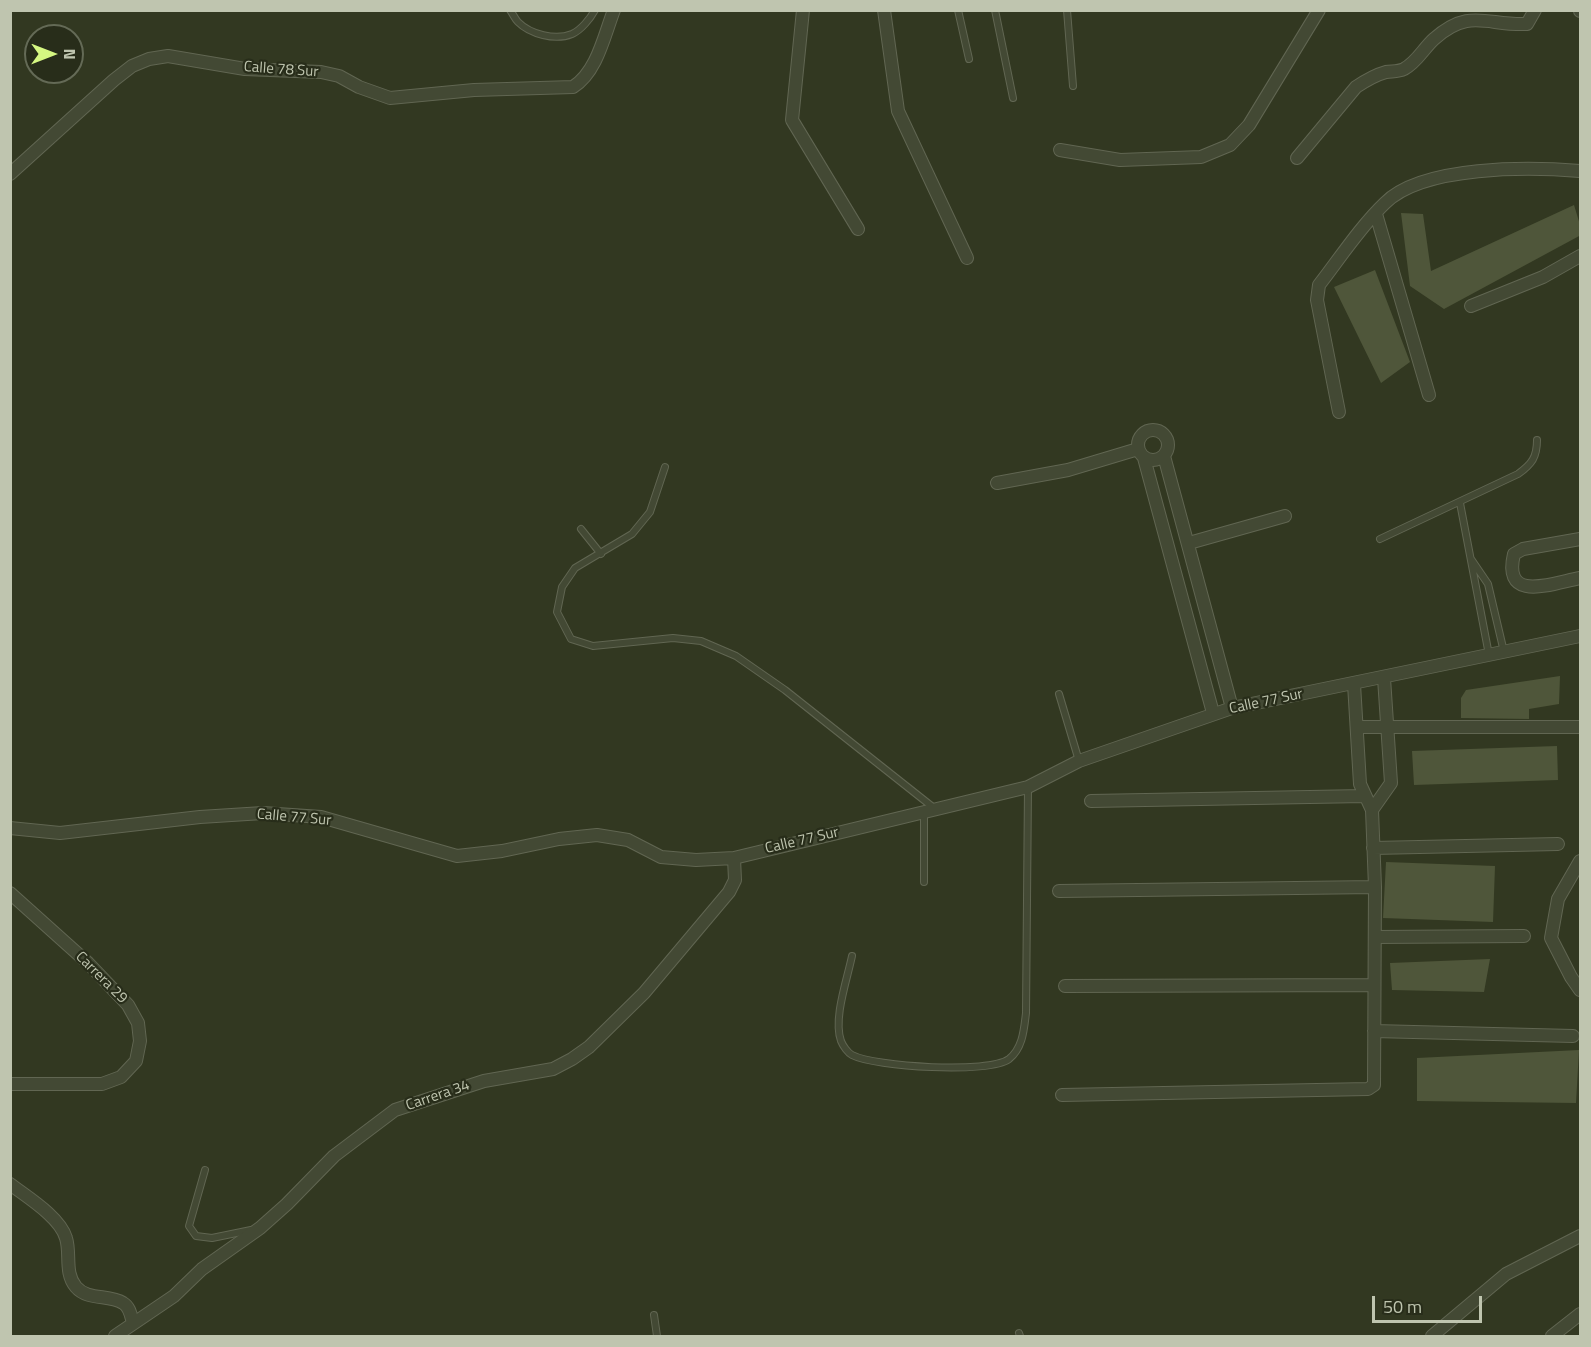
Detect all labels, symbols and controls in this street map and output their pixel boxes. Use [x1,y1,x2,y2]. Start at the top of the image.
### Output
north arrow [24,24,84,84]
text: N [58,48,82,60]
street label: Calle 78 Sur [243,58,319,82]
street label: Calle 77 Sur [1228,685,1304,719]
street label: Calle 77 Sur [256,806,332,830]
street label: Calle 77 Sur [764,824,840,858]
street label: Carrera 29 [71,948,131,1008]
street label: Carrera 34 [404,1077,472,1115]
scale bar [1375,1284,1484,1322]
text: 50 m [1383,1293,1422,1320]

